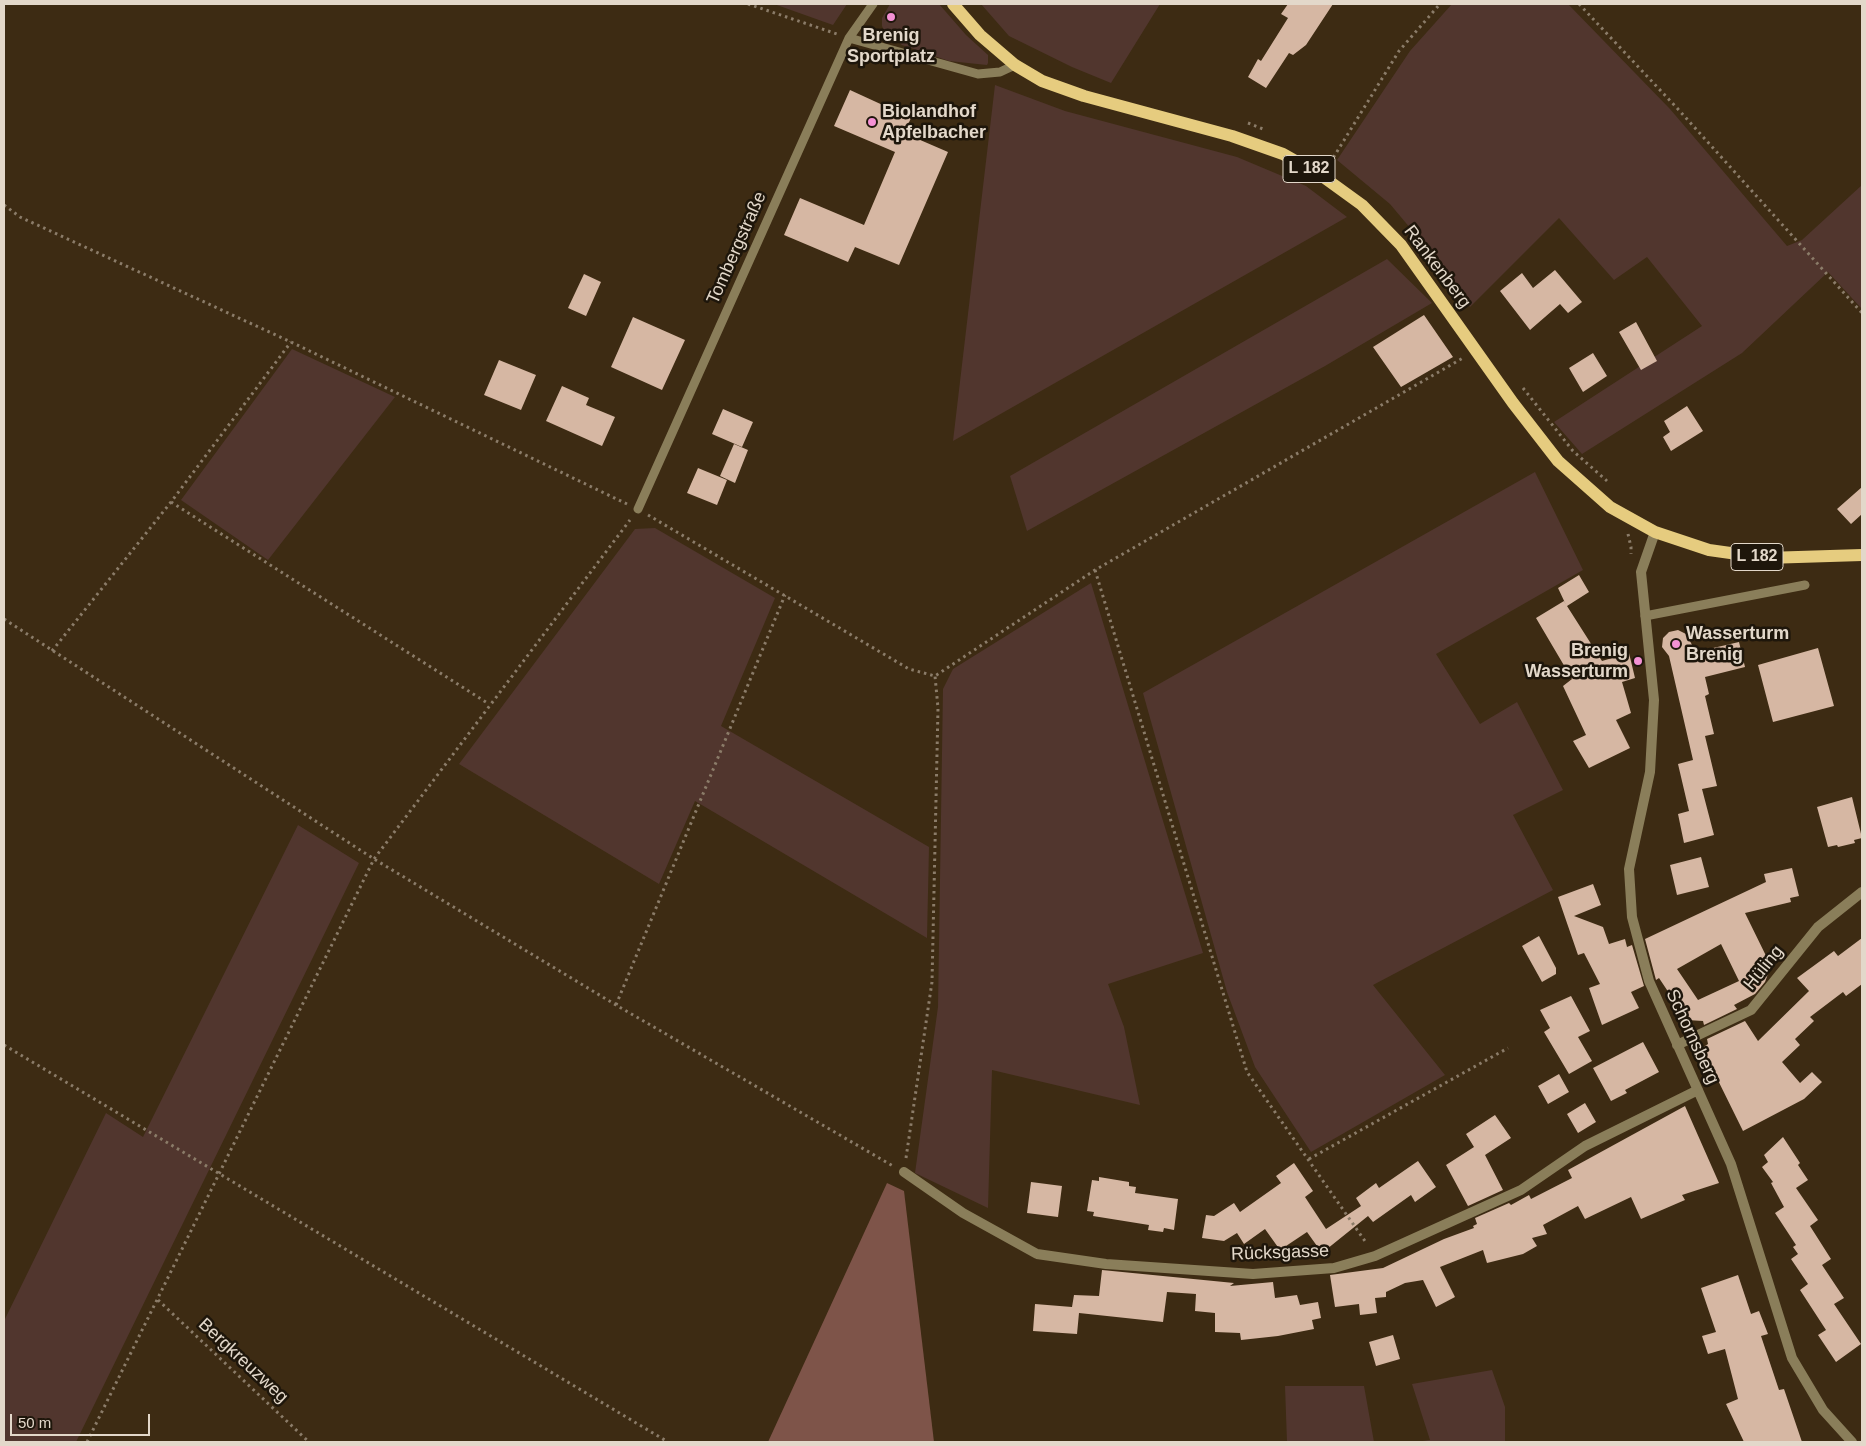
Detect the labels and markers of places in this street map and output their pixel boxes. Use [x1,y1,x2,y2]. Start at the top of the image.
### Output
marker: Brenig Sportplatz [885,11,897,23]
place label: Brenig Sportplatz [847,25,935,68]
place label: Biolandhof Apfelbacher [882,101,986,144]
marker: Biolandhof Apfelbacher [866,116,878,128]
place label: Wasserturm Brenig [1686,623,1789,666]
marker: Wasserturm Brenig [1670,638,1682,650]
place label: Brenig Wasserturm [1525,640,1628,682]
marker: Brenig Wasserturm [1632,655,1644,667]

